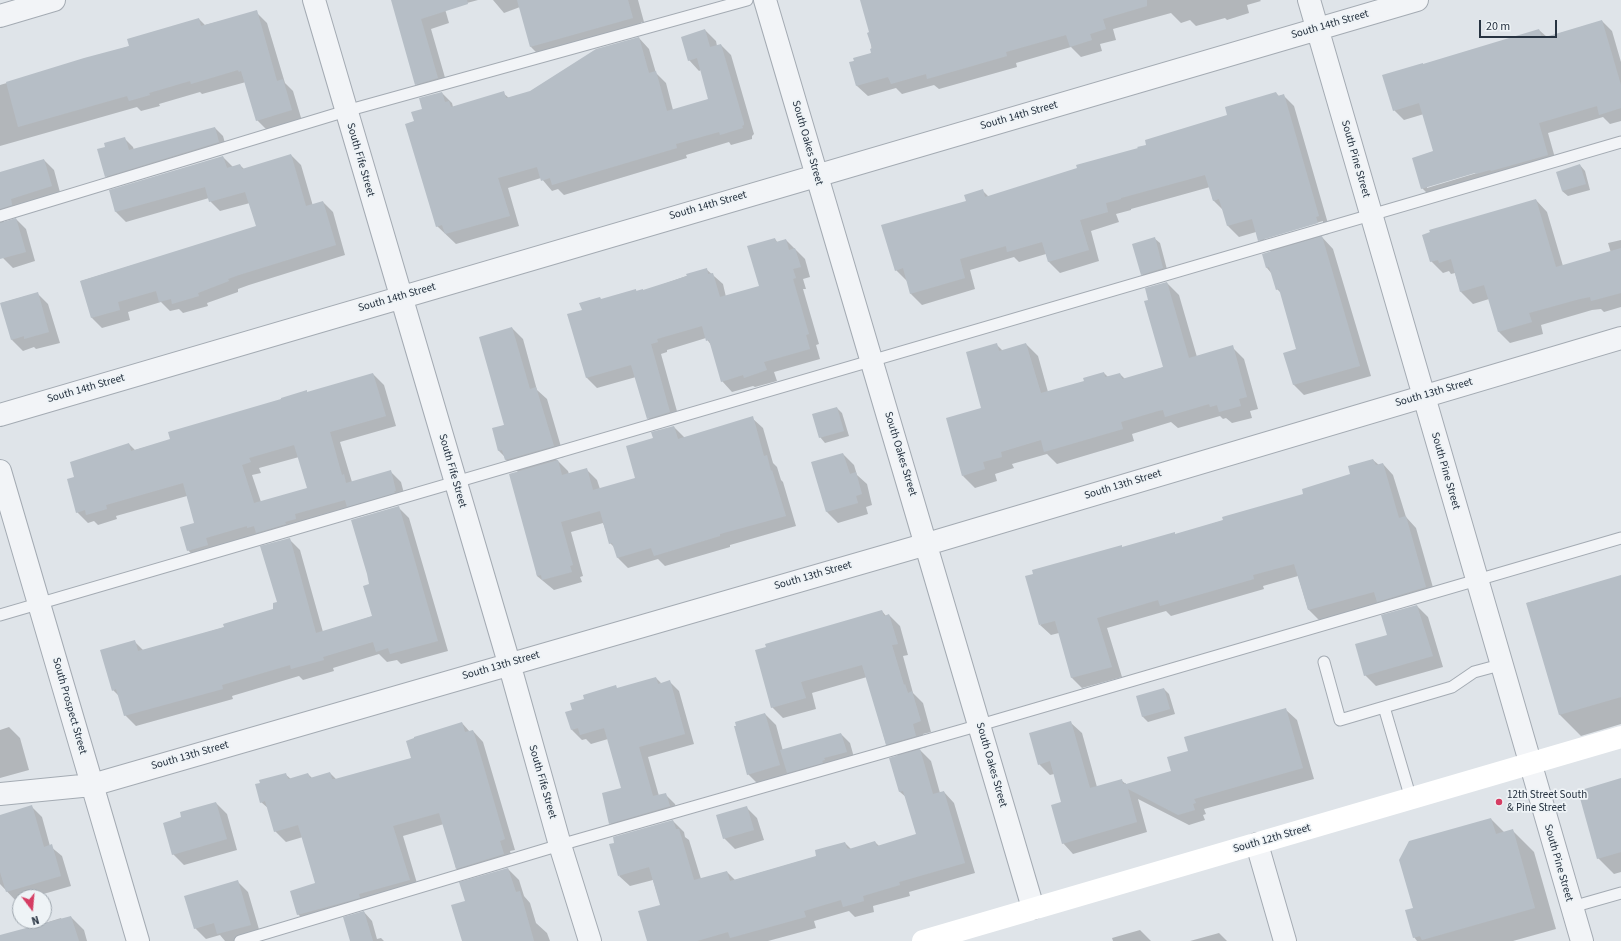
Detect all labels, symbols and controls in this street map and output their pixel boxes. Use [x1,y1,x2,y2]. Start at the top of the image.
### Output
street label: South 14th Street [1290,8,1370,42]
scale bar [1481,12,1559,38]
text: 20 m [1486,18,1510,35]
street label: South Oakes Street [789,99,825,187]
street label: South 14th Street [979,99,1059,133]
street label: South Pine Street [1338,119,1372,199]
street label: South Fife Street [343,122,377,198]
street label: South 14th Street [668,189,748,223]
street label: South 14th Street [357,281,437,315]
street label: South 14th Street [46,372,126,406]
street label: South 13th Street [1394,376,1474,410]
street label: South Oakes Street [881,410,919,498]
street label: South Pine Street [1428,431,1462,511]
street label: South Fife Street [435,433,469,509]
street label: South 13th Street [1083,467,1163,503]
street label: South 13th Street [773,559,853,593]
street label: South 13th Street [461,649,541,683]
street label: South Prospect Street [49,656,89,756]
street label: South Oakes Street [973,721,1009,809]
street label: South 13th Street [150,739,230,773]
street label: South Fife Street [525,744,559,820]
place label: 12th Street South & Pine Street [1507,789,1587,815]
marker: 12th Street South & Pine Street [1494,797,1504,807]
street label: South 12th Street [1232,822,1312,856]
street label: South Pine Street [1541,823,1575,903]
north arrow [12,889,52,929]
text: N [30,912,41,928]

